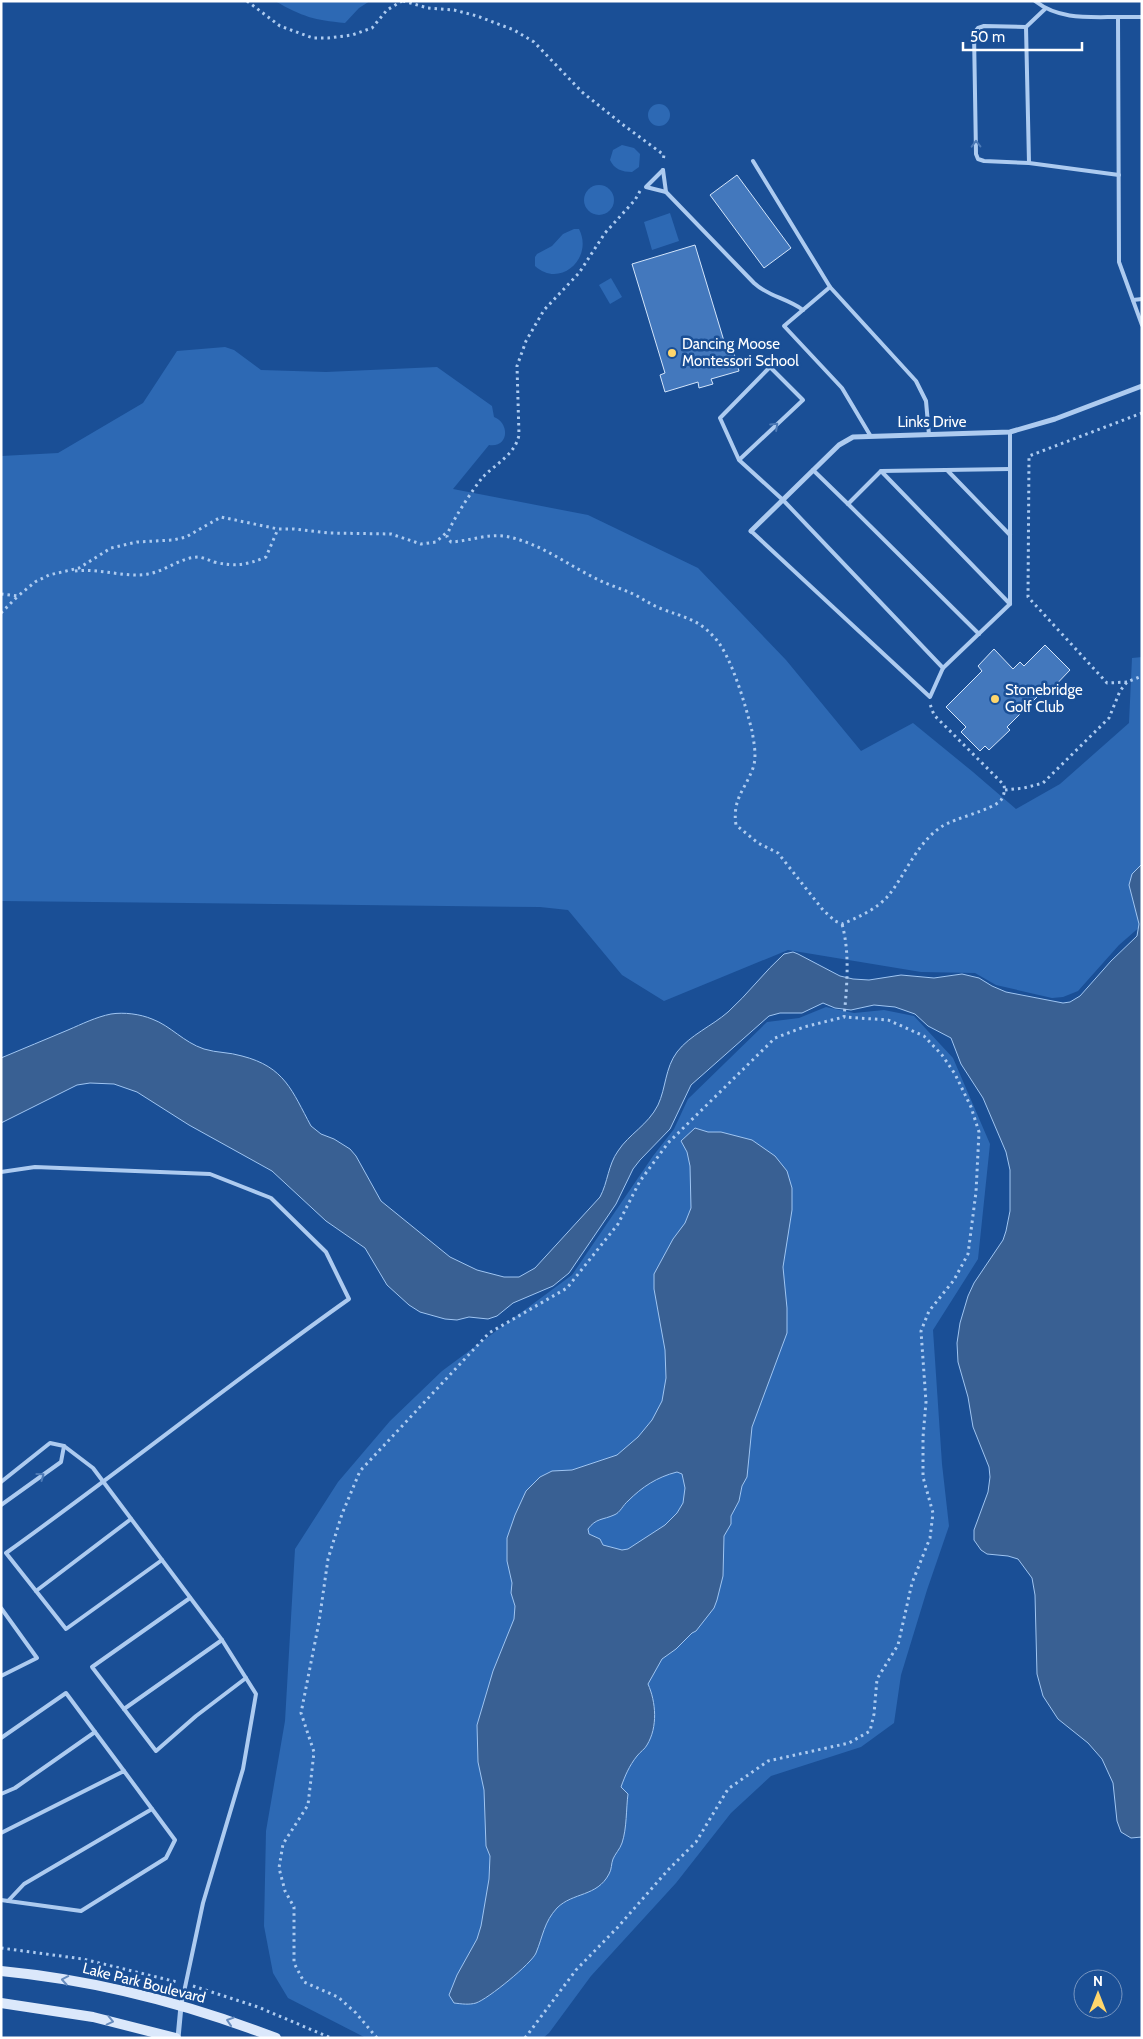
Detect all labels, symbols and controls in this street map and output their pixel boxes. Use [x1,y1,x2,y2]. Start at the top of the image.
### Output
scale bar [963,20,1082,52]
text: 50 m [970,28,1005,46]
one-way arrow [971,139,981,147]
place label: Dancing Moose Montessori School [682,335,799,370]
marker: Dancing Moose Montessori School [666,347,678,359]
street label: Links Drive [897,413,967,431]
one-way arrow [769,423,778,432]
place label: Stonebridge Golf Club [1005,681,1083,716]
marker: Stonebridge Golf Club [989,693,1001,705]
one-way arrow [35,1474,44,1482]
street label: Lake Park Boulevard [81,1959,207,2007]
north arrow [1073,1969,1123,2019]
text: N [1093,1972,1103,1990]
one-way arrow [60,1975,69,1985]
one-way arrow [106,2015,115,2026]
one-way arrow [226,2017,235,2027]

